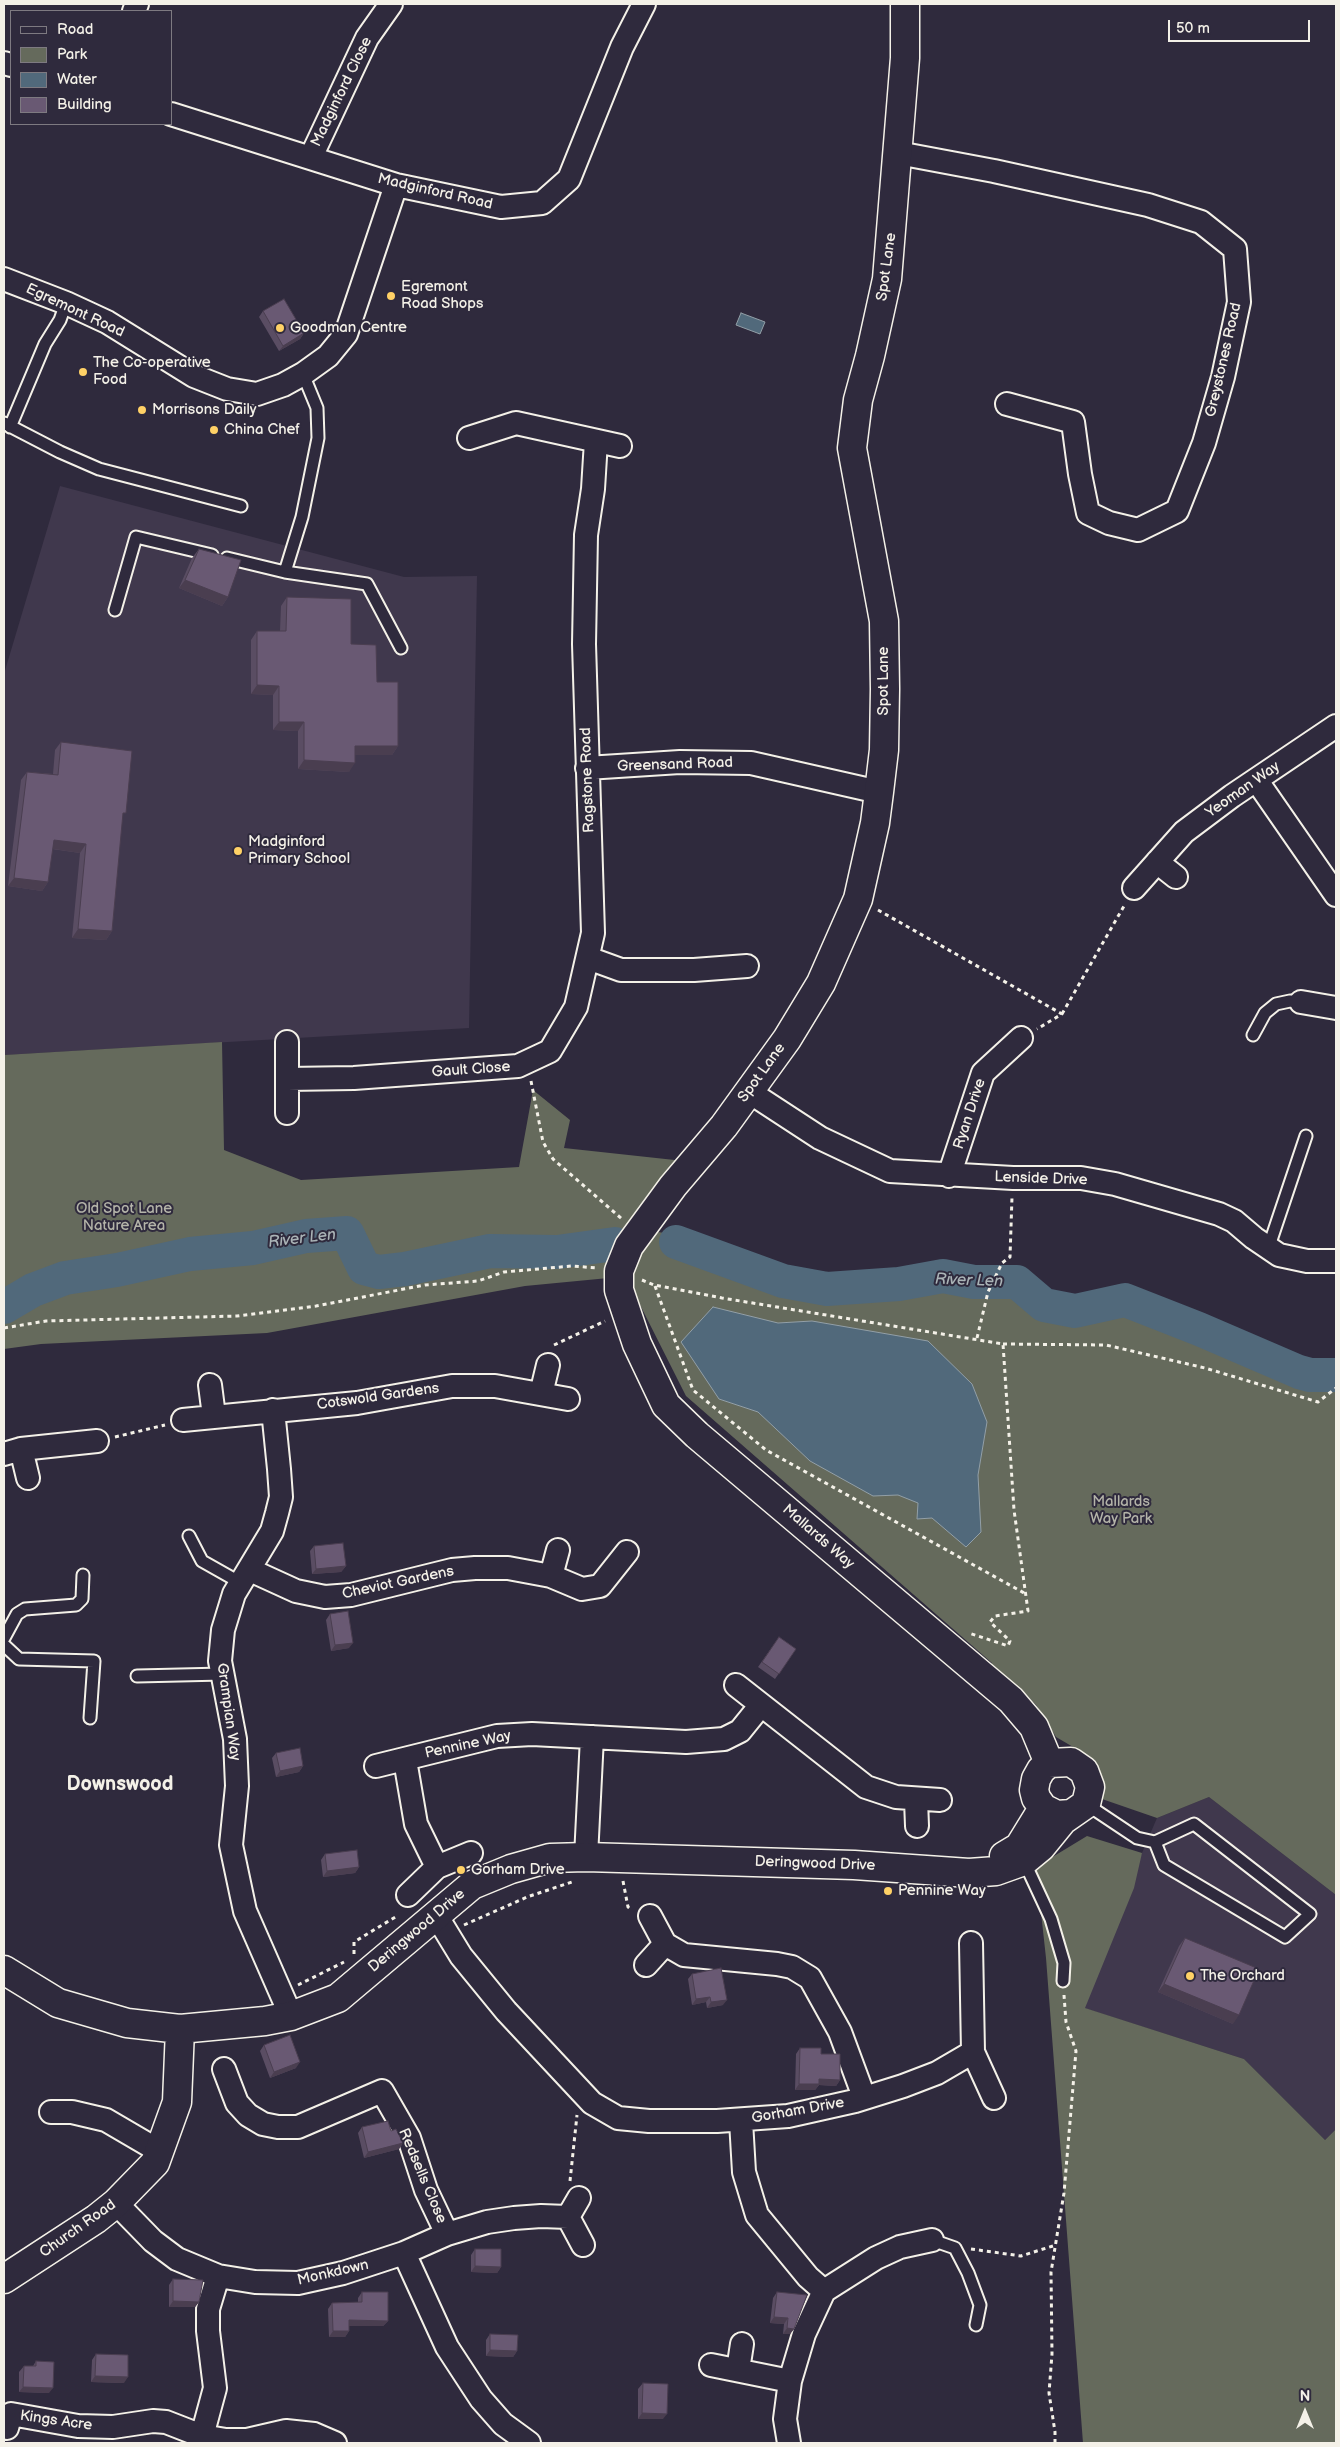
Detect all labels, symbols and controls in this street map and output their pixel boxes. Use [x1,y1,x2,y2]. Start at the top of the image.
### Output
legend [10,10,172,125]
scale bar [1170,10,1312,42]
text: 50 m [1176,19,1210,38]
text: Road [57,20,93,39]
street label: Madginford Close [308,34,376,150]
text: Park [57,45,87,64]
text: Water [57,70,97,89]
text: Building [57,95,112,114]
street label: Madginford Road [376,170,494,214]
street label: Spot Lane [873,232,901,302]
place label: Egremont Road Shops [401,278,483,313]
street label: Egremont Road [23,280,127,342]
marker: Egremont Road Shops [385,290,397,302]
street label: Greystones Road [1202,301,1246,419]
place label: Goodman Centre [290,319,407,337]
marker: Goodman Centre [274,322,286,334]
place label: The Co-operative Food [93,354,211,389]
marker: The Co-operative Food [77,366,89,378]
place label: Morrisons Daily [152,401,257,419]
marker: Morrisons Daily [136,404,148,416]
place label: China Chef [224,421,300,439]
marker: China Chef [208,424,220,436]
street label: Spot Lane [875,647,893,715]
street label: Ragstone Road [577,727,599,833]
street label: Greensand Road [617,754,733,776]
street label: Yeoman Way [1202,758,1284,822]
place label: Madginford Primary School [248,833,350,868]
marker: Madginford Primary School [232,845,244,857]
street label: Spot Lane [735,1040,789,1106]
street label: Gault Close [431,1058,511,1082]
street label: Ryan Drive [950,1076,990,1152]
street label: Lenside Drive [994,1168,1088,1190]
park label: Old Spot Lane Nature Area [76,1200,172,1235]
water label: River Len [267,1225,337,1253]
water label: River Len [935,1270,1003,1292]
street label: Cotswold Gardens [316,1379,440,1415]
park label: Mallards Way Park [1090,1493,1152,1528]
street label: Mallards Way [778,1501,858,1573]
street label: Cheviot Gardens [341,1562,455,1604]
street label: Grampian Way [212,1662,244,1762]
street label: Pennine Way [423,1727,513,1763]
district label: Downswood [67,1773,173,1797]
street label: Deringwood Drive [754,1853,876,1875]
place label: Gorham Drive [471,1861,565,1879]
marker: Gorham Drive [455,1864,467,1876]
place label: Pennine Way [898,1882,986,1900]
street label: Deringwood Drive [365,1885,469,1977]
marker: Pennine Way [882,1885,894,1897]
place label: The Orchard [1200,1967,1285,1985]
marker: The Orchard [1184,1970,1196,1982]
street label: Gorham Drive [750,2094,846,2128]
street label: Redsells Close [394,2126,450,2226]
street label: Church Road [36,2196,120,2262]
street label: Monkdown [296,2256,370,2290]
north arrow [1280,2387,1330,2437]
text: N [1300,2388,1310,2405]
street label: Kings Acre [19,2407,93,2435]

